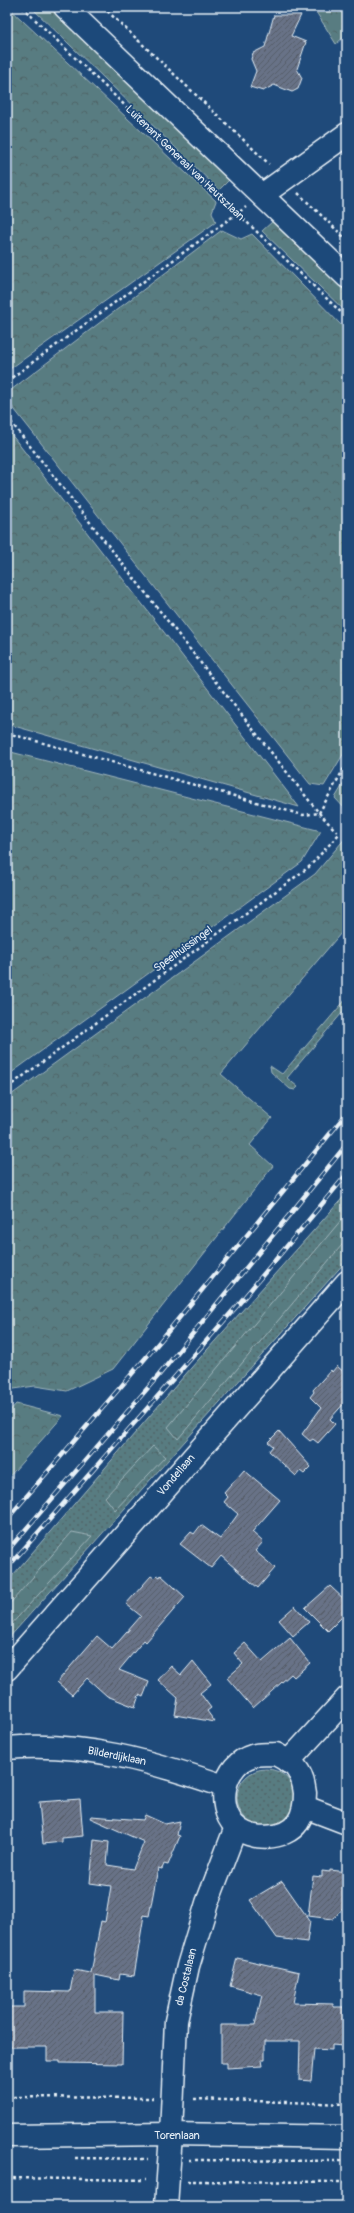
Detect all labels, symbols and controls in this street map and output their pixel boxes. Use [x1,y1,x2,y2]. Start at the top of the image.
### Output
street label: Luitenant Generaal van Heutszlaan [123,103,247,223]
street label: Speelhuissingel [151,923,215,975]
street label: Vondellaan [154,1452,198,1498]
street label: Bilderdijklaan [87,1744,147,1768]
street label: da Costalaan [173,1947,199,2007]
street label: Torenlaan [154,2129,200,2142]

